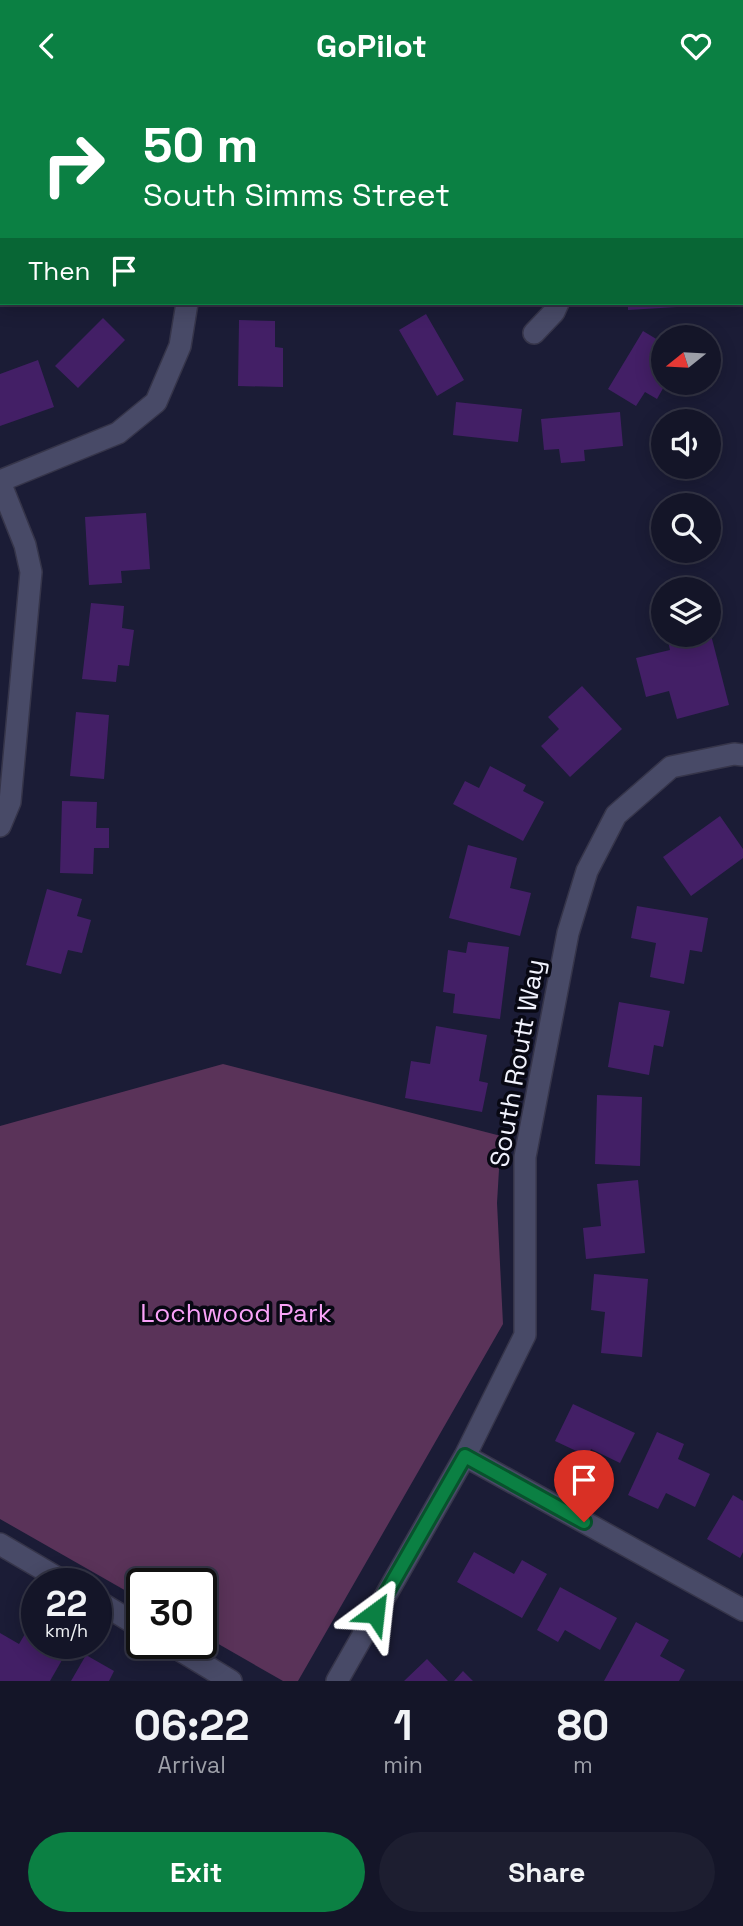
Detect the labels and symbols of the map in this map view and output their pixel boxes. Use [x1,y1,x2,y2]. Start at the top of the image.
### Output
north arrow [651,325,721,395]
street label: South Routt Way [482,956,552,1170]
park label: Lochwood Park [140,1296,332,1330]
pin [554,1450,614,1522]
speed limit sign: 30 [126,1568,217,1659]
position arrow [338,1576,412,1650]

